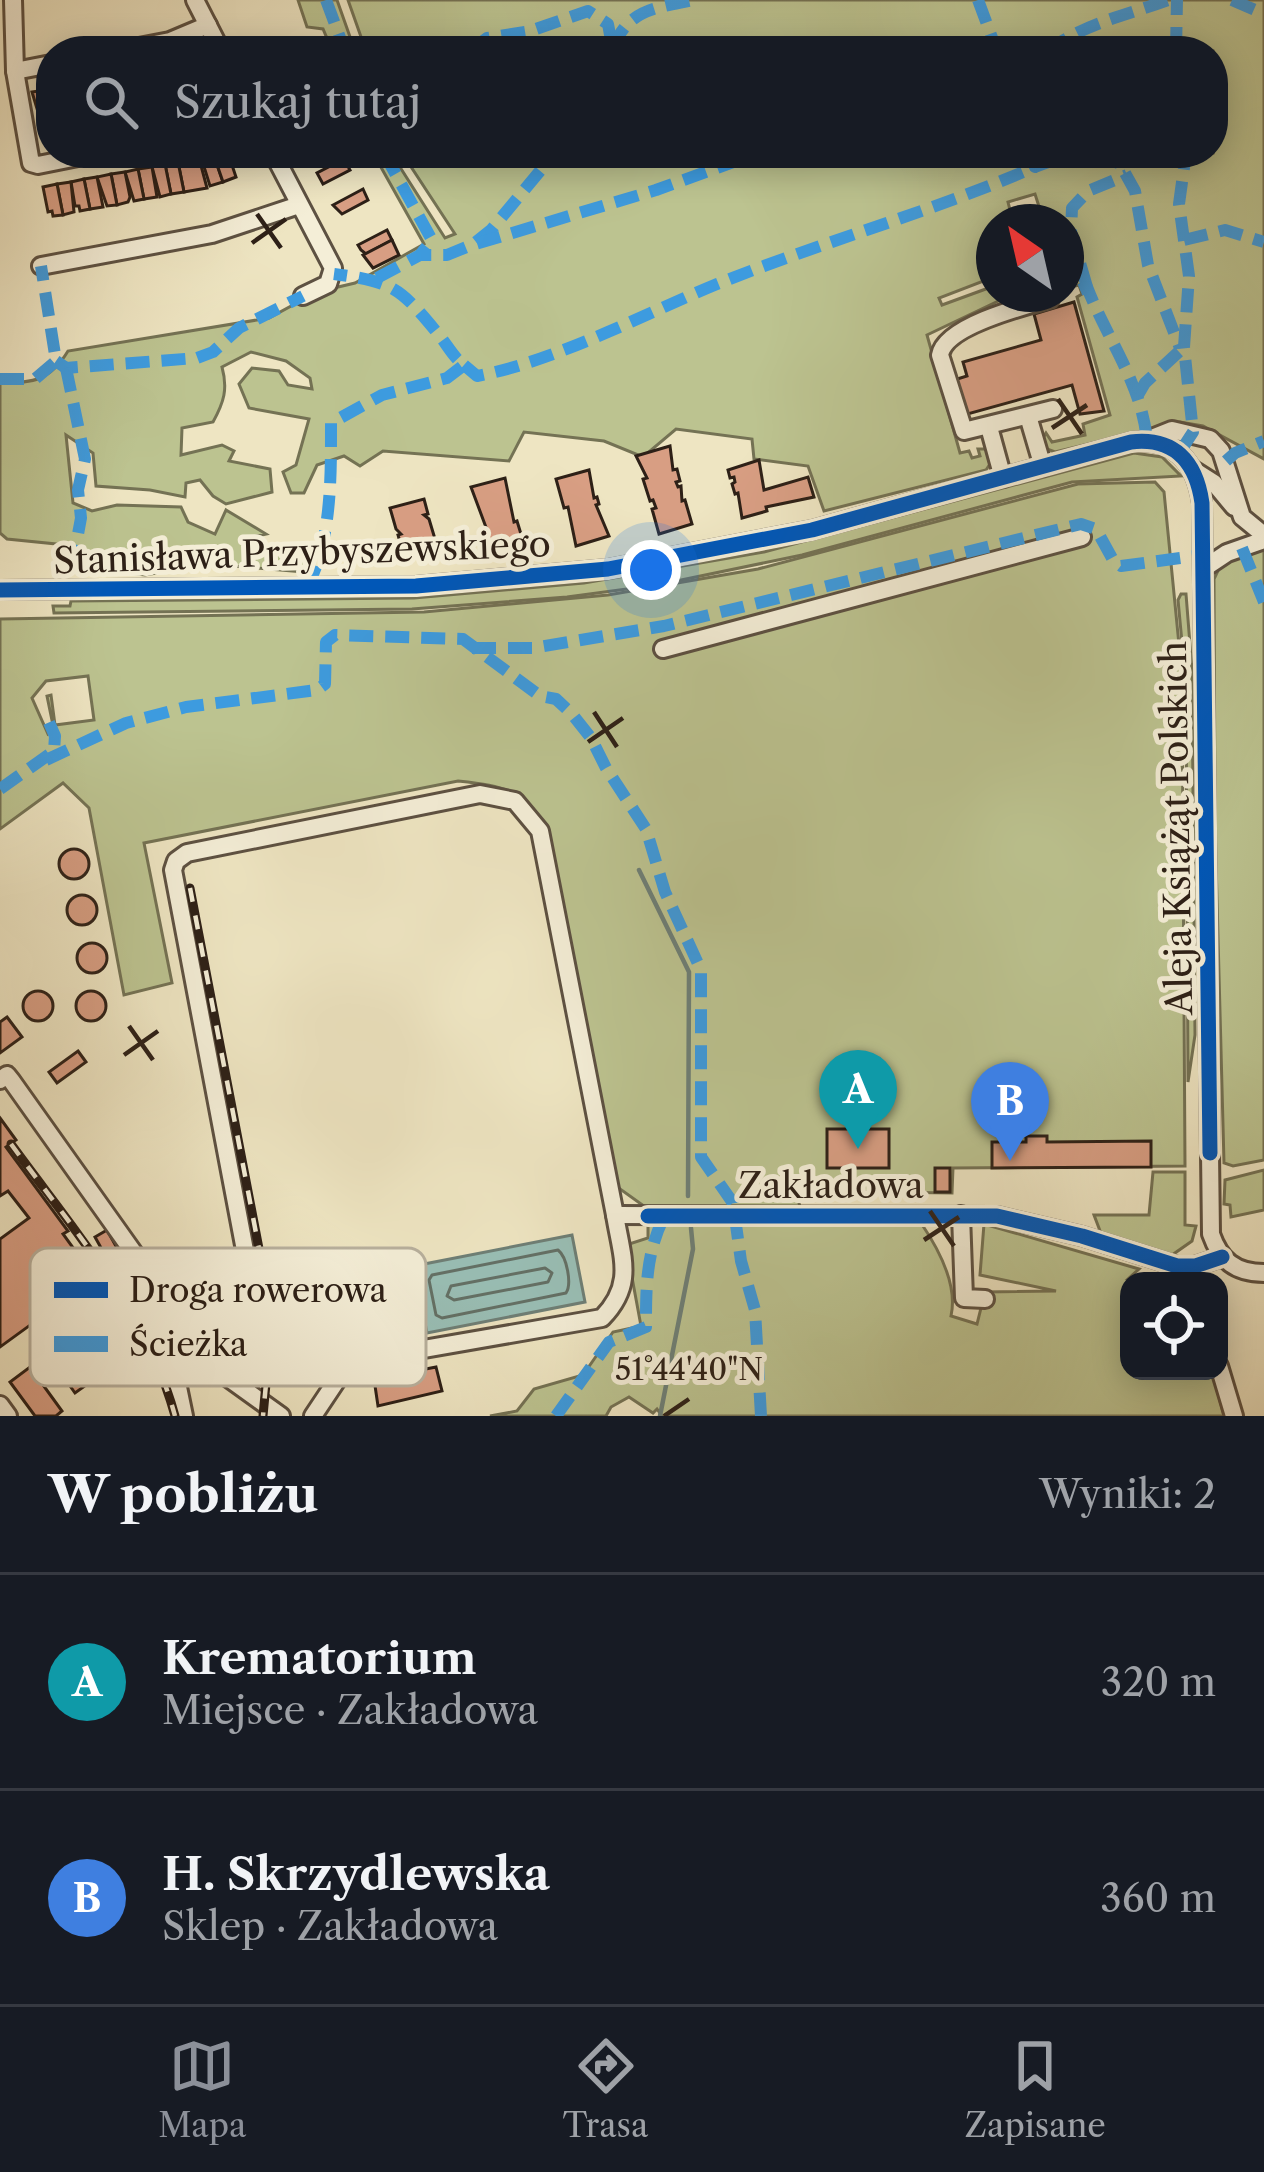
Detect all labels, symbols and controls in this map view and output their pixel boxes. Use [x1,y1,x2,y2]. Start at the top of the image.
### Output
search box [36,36,1228,168]
icon: search [78,69,144,135]
text: Szukaj tutaj [174,74,421,130]
north arrow [976,204,1084,312]
street label: Stanisława Przybyszewskiego [53,521,551,583]
your location [621,540,681,600]
street label: Aleja Książąt Polskich [1151,641,1201,1016]
pin: A [819,1050,897,1149]
pin: B [971,1062,1049,1161]
street label: Zakładowa [738,1163,924,1207]
legend [30,1248,426,1386]
text: Droga rowerowa [129,1270,387,1311]
map controls [1120,1272,1228,1380]
button: locate [1120,1272,1228,1380]
text: Ścieżka [129,1323,248,1365]
text: 51°44'40"N [615,1351,763,1388]
text: W pobliżu [48,1463,319,1525]
text: Wyniki: 2 [1039,1470,1216,1518]
text: Krematorium [162,1630,477,1686]
text: A [72,1658,102,1706]
text: 320 m [1101,1658,1216,1706]
text: Miejsce · Zakładowa [162,1686,538,1734]
text: H. Skrzydlewska [162,1846,550,1902]
text: B [73,1874,102,1922]
text: 360 m [1100,1874,1216,1922]
text: Sklep · Zakładowa [162,1902,498,1950]
tab: Mapa [158,2033,246,2146]
tab: Trasa [563,2033,648,2146]
tab: Zapisane [965,2033,1106,2146]

